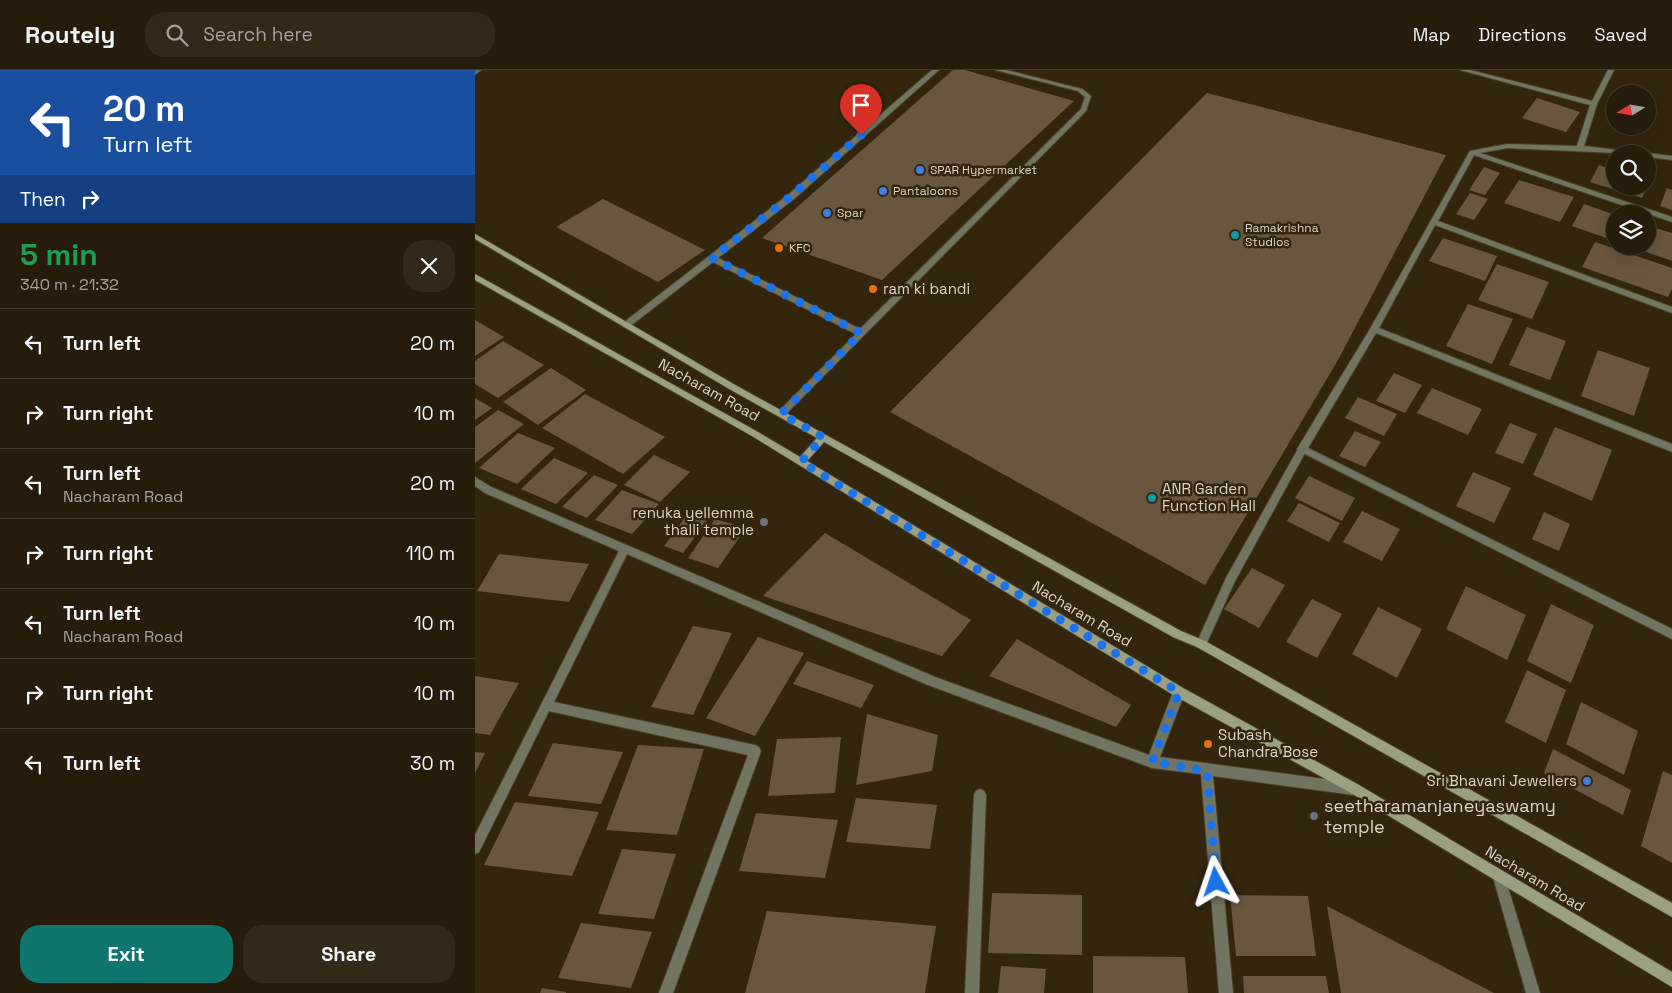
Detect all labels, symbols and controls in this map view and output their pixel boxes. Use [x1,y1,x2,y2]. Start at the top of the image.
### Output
search box [145,12,495,57]
text: Routely [25,19,115,50]
icon: search [163,21,191,49]
text: Search here [203,22,313,47]
text: Map [1413,23,1450,46]
text: Directions [1478,23,1567,46]
text: Saved [1595,23,1647,46]
pin [840,84,882,135]
north arrow [1606,85,1656,135]
map controls [1606,85,1656,255]
text: 20 m [103,87,185,131]
icon: left [20,90,85,155]
icon: arrive [847,91,875,119]
text: Turn left [103,130,193,158]
button: search [1606,145,1656,195]
place label: SPAR Hypermarket [930,162,1037,178]
marker: SPAR Hypermarket [914,164,926,176]
place label: Pantaloons [893,183,958,199]
icon: right [76,185,104,213]
marker: Pantaloons [877,185,889,197]
text: Then [20,187,66,212]
place label: Spar [837,205,864,221]
button: layers [1606,205,1656,255]
marker: Spar [821,207,833,219]
place label: Ramakrishna Studios [1245,220,1319,250]
marker: Ramakrishna Studios [1229,229,1241,241]
text: 5 min [20,235,98,274]
button: close [403,240,455,292]
place label: KFC [789,240,811,256]
marker: KFC [773,242,785,254]
text: 340 m · 21:32 [20,274,119,295]
place label: ram ki bandi [883,279,970,298]
marker: ram ki bandi [867,283,879,295]
icon: left [20,330,48,358]
text: Turn left [63,331,141,356]
text: 20 m [410,331,455,356]
street label: Nacharam Road [655,354,763,425]
icon: right [20,400,48,428]
text: Turn right [63,401,153,426]
text: 10 m [414,401,455,426]
text: Turn left [63,461,141,486]
icon: left [20,470,48,498]
text: 20 m [410,471,455,496]
place label: ANR Garden Function Hall [1162,479,1256,515]
text: Nacharam Road [63,486,183,507]
marker: ANR Garden Function Hall [1146,492,1158,504]
place label: renuka yellemma thalli temple [632,503,754,539]
marker: renuka yellemma thalli temple [758,516,770,528]
icon: right [20,540,48,568]
text: Turn right [63,541,153,566]
text: 110 m [406,541,455,566]
street label: Nacharam Road [1029,576,1135,651]
text: Turn left [63,601,141,626]
icon: left [20,610,48,638]
text: 10 m [414,611,455,636]
text: Nacharam Road [63,626,183,647]
icon: right [20,680,48,708]
text: Turn right [63,681,153,706]
text: 10 m [414,681,455,706]
place label: Subash Chandra Bose [1218,725,1318,761]
marker: Subash Chandra Bose [1202,738,1214,750]
icon: left [20,750,48,778]
text: Turn left [63,751,141,776]
text: 30 m [410,751,455,776]
place label: Sri Bhavani Jewellers [1426,771,1577,790]
marker: Sri Bhavani Jewellers [1581,775,1593,787]
place label: seetharamanjaneyaswamy temple [1324,794,1556,838]
marker: seetharamanjaneyaswamy temple [1308,810,1320,822]
street label: Nacharam Road [1482,841,1588,916]
position arrow [1189,855,1241,907]
button: Exit [20,925,233,983]
button: Share [243,925,455,983]

